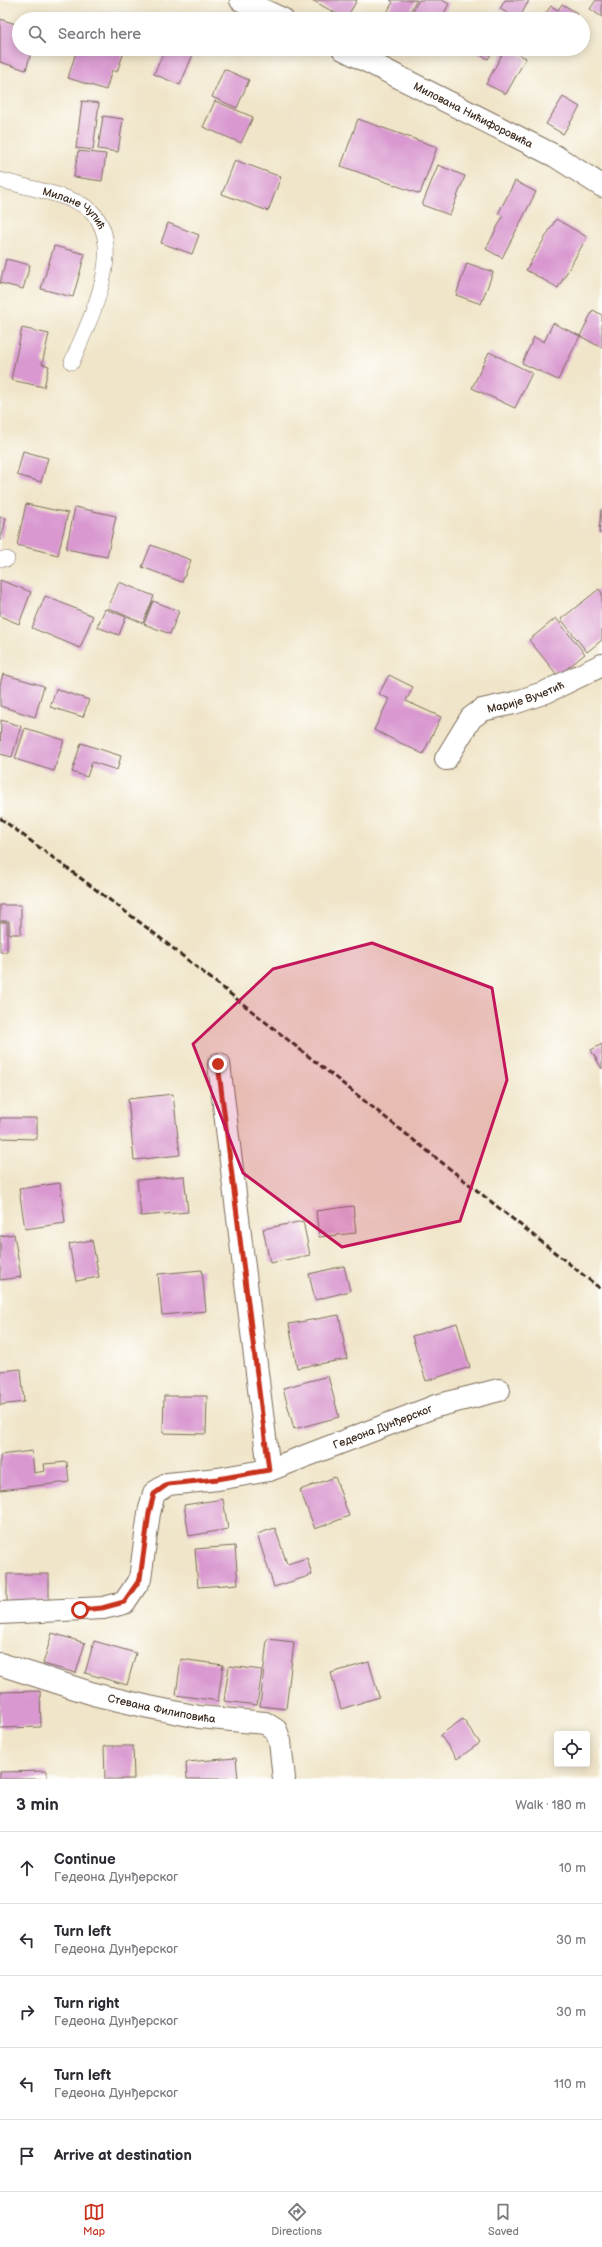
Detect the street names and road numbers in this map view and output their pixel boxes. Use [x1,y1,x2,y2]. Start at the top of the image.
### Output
street label: Милована Нићифоровића [411,79,536,151]
street label: Милане Чупић [41,184,109,232]
street label: Марије Вучетић [486,678,566,715]
street label: Гедеона Дунђерског [331,1401,435,1451]
street label: Стевана Филиповића [107,1691,217,1725]

